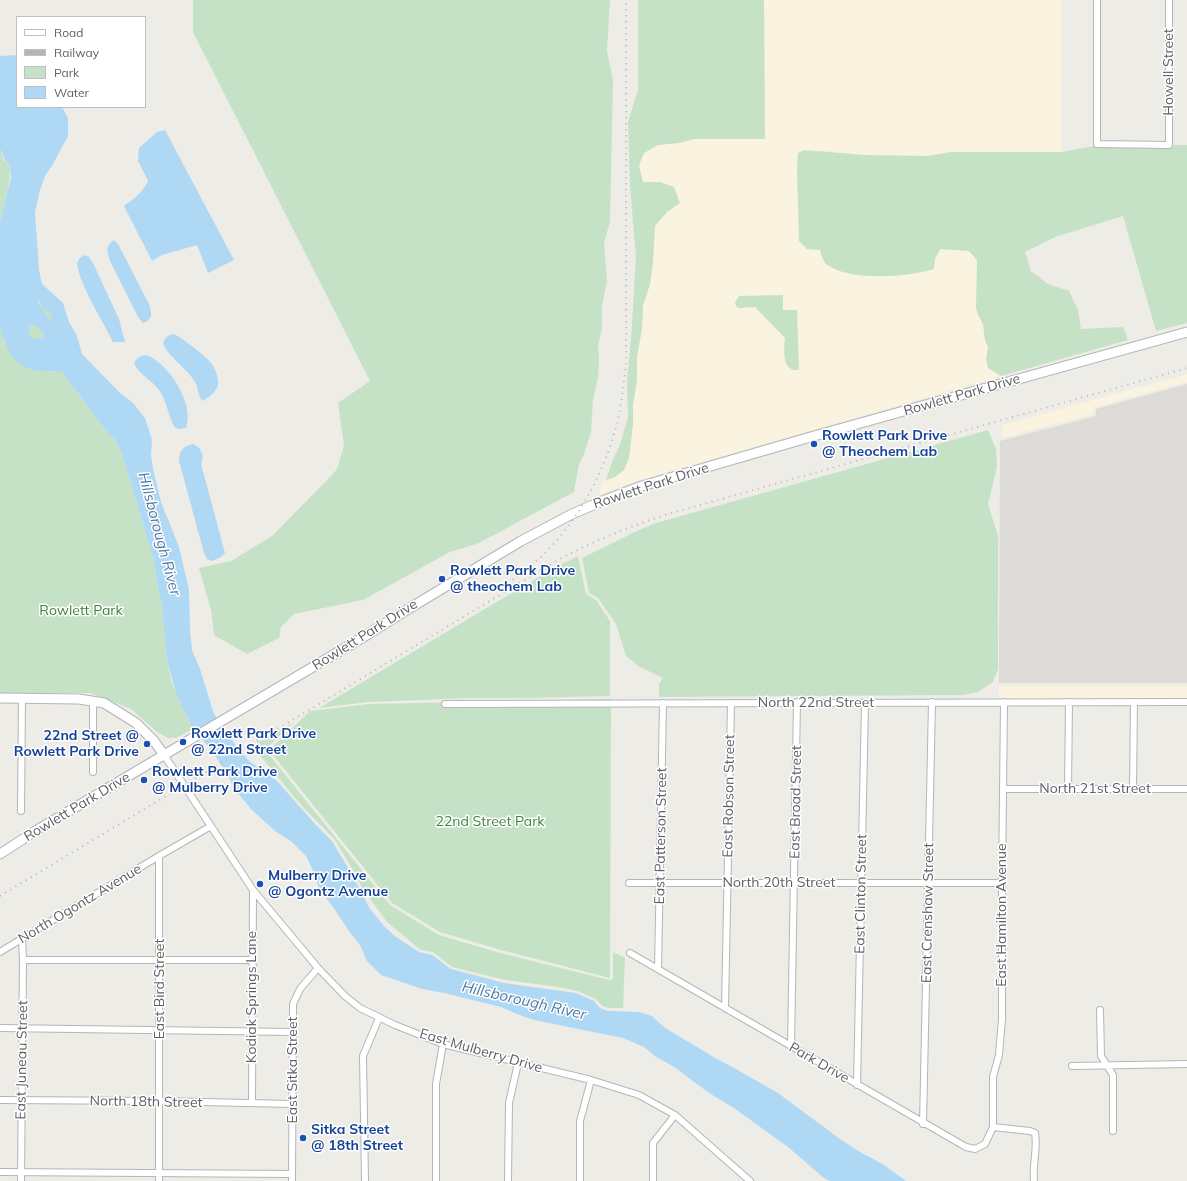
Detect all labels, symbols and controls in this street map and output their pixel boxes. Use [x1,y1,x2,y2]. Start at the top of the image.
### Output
legend [16,16,146,108]
text: Road [54,25,83,40]
street label: Howell Street [1161,28,1177,116]
text: Railway [54,45,99,60]
text: Park [54,65,79,80]
text: Water [54,85,89,100]
street label: Rowlett Park Drive [902,370,1022,420]
place label: Rowlett Park Drive @ Theochem Lab [822,428,947,460]
marker: Rowlett Park Drive @ Theochem Lab [809,439,819,449]
street label: Rowlett Park Drive [591,459,711,513]
water label: Hillsborough River [134,470,184,598]
place label: Rowlett Park Drive @ theochem Lab [450,563,575,596]
marker: Rowlett Park Drive @ theochem Lab [437,574,447,584]
street label: Rowlett Park Drive [309,596,421,674]
park label: Rowlett Park [39,603,123,619]
street label: North 22nd Street [758,695,874,711]
place label: Rowlett Park Drive @ 22nd Street [191,726,316,758]
place label: 22nd Street @ Rowlett Park Drive [14,728,139,760]
street label: East Robson Street [720,734,738,858]
marker: Rowlett Park Drive @ 22nd Street [178,737,188,747]
marker: 22nd Street @ Rowlett Park Drive [142,739,152,749]
street label: East Broad Street [787,745,805,859]
place label: Rowlett Park Drive @ Mulberry Drive [152,764,277,796]
street label: East Patterson Street [651,767,671,905]
street label: Rowlett Park Drive [21,769,133,845]
marker: Rowlett Park Drive @ Mulberry Drive [139,775,149,785]
street label: North 21st Street [1039,781,1151,797]
park label: 22nd Street Park [436,814,544,830]
street label: East Clinton Street [852,834,870,954]
street label: East Crenshaw Street [918,843,938,983]
street label: East Hamilton Avenue [994,843,1010,987]
street label: North Ogontz Avenue [15,861,145,947]
place label: Mulberry Drive @ Ogontz Avenue [268,868,388,900]
street label: North 20th Street [723,875,835,891]
marker: Mulberry Drive @ Ogontz Avenue [255,879,265,889]
street label: Kodiak Springs Lane [244,931,260,1063]
street label: East Bird Street [152,939,168,1039]
water label: Hillsborough River [460,978,588,1024]
street label: East Juneau Street [13,1000,31,1120]
street label: East Sitka Street [285,1017,301,1123]
street label: East Mulberry Drive [418,1025,544,1077]
street label: Park Drive [786,1039,852,1087]
street label: North 18th Street [89,1093,203,1111]
place label: Sitka Street @ 18th Street [311,1122,403,1154]
marker: Sitka Street @ 18th Street [298,1133,308,1143]

